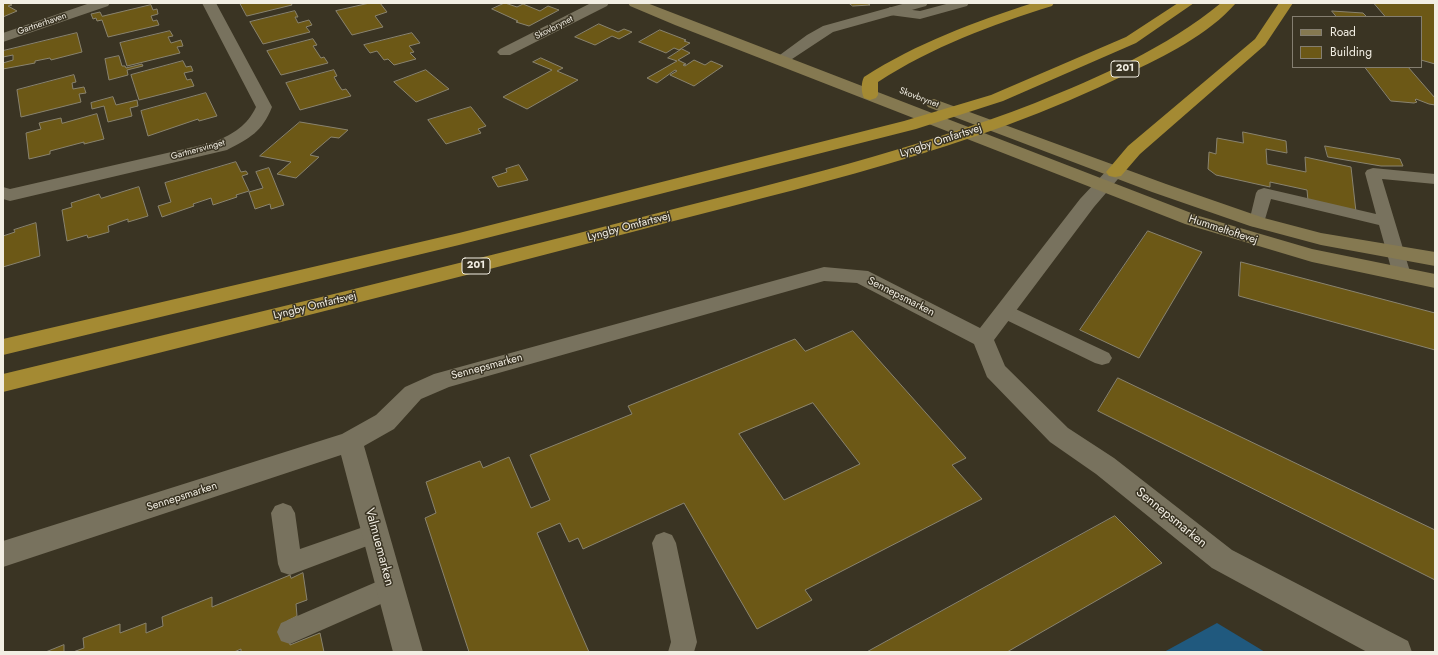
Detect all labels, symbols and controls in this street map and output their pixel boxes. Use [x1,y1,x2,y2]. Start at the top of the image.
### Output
street label: Gartnerhaven [16,11,68,37]
street label: Skovbrynet [533,14,575,42]
legend [1292,16,1422,68]
text: Road [1330,23,1356,41]
text: Building [1330,43,1372,61]
road number: 201 [1111,61,1139,77]
street label: Skovbrynet [898,86,940,110]
street label: Lyngby Omfartsvej [898,122,984,160]
street label: Gartnersvinget [170,138,226,162]
street label: Lyngby Omfartsvej [586,210,672,244]
street label: Hummeltoftevej [1187,213,1259,247]
road number: 201 [462,258,490,274]
street label: Sennepsmarken [865,274,937,320]
street label: Lyngby Omfartsvej [272,289,358,323]
street label: Sennepsmarken [450,351,524,383]
street label: Sennepsmarken [145,479,219,515]
street label: Sennepsmarken [1132,485,1210,551]
street label: Valmuemarken [361,506,397,588]

